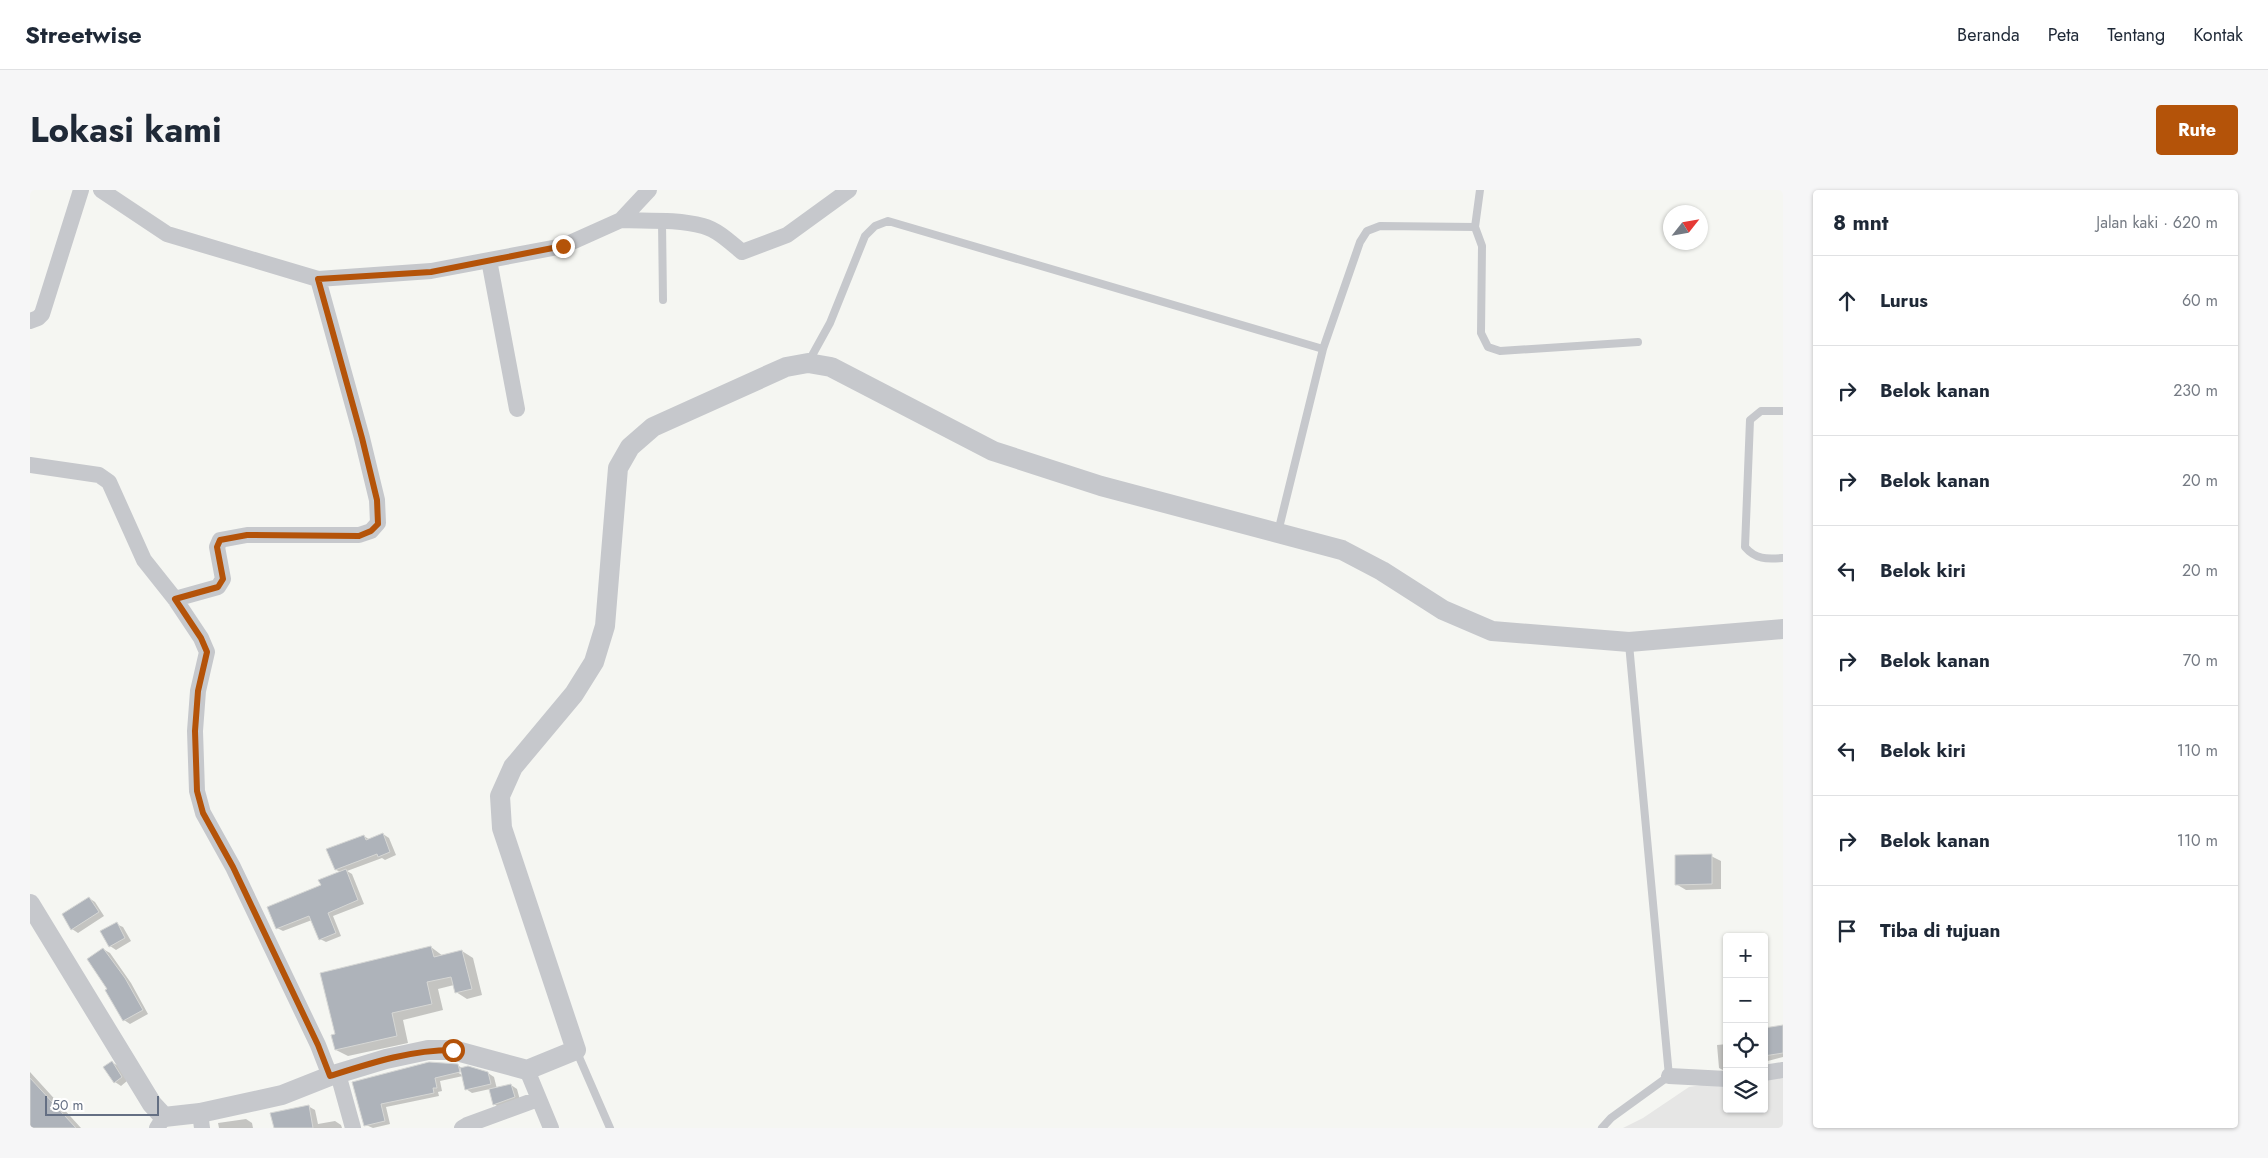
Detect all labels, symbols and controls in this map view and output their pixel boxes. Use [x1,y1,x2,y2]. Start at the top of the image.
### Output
text: Streetwise [25,17,142,52]
text: Beranda [1957,22,2020,48]
text: Peta [2048,22,2079,48]
text: Tentang [2107,22,2165,48]
text: Kontak [2193,22,2243,48]
text: Lokasi kami [30,105,222,155]
button: Rute [2156,105,2238,155]
north arrow [1663,205,1708,250]
text: 8 mnt [1833,208,1888,238]
text: Jalan kaki · 620 m [2096,211,2218,234]
route end [552,235,575,258]
icon: ahead [1833,287,1861,315]
text: Lurus [1880,287,1928,314]
text: 60 m [2182,289,2218,312]
icon: right [1833,377,1861,405]
text: Belok kanan [1880,377,1990,404]
text: 230 m [2173,379,2218,402]
icon: right [1833,467,1861,495]
text: Belok kanan [1880,467,1990,494]
text: 20 m [2182,469,2218,492]
icon: left [1833,557,1861,585]
text: Belok kiri [1880,557,1966,584]
text: 20 m [2182,559,2218,582]
icon: right [1833,647,1861,675]
text: Belok kanan [1880,647,1990,674]
text: 70 m [2183,649,2218,672]
icon: left [1833,737,1861,765]
text: Belok kiri [1880,737,1966,764]
text: 110 m [2177,739,2218,762]
icon: right [1833,827,1861,855]
text: Belok kanan [1880,827,1990,854]
text: 110 m [2177,829,2218,852]
icon: arrive [1833,917,1861,945]
text: Tiba di tujuan [1880,917,2000,944]
map controls [1723,933,1768,1113]
button: + [1723,933,1768,978]
button: − [1723,978,1768,1023]
button: locate [1723,1023,1768,1068]
route start [442,1039,465,1062]
button: layers [1723,1068,1768,1113]
scale bar [45,1093,159,1116]
text: 50 m [52,1095,83,1115]

